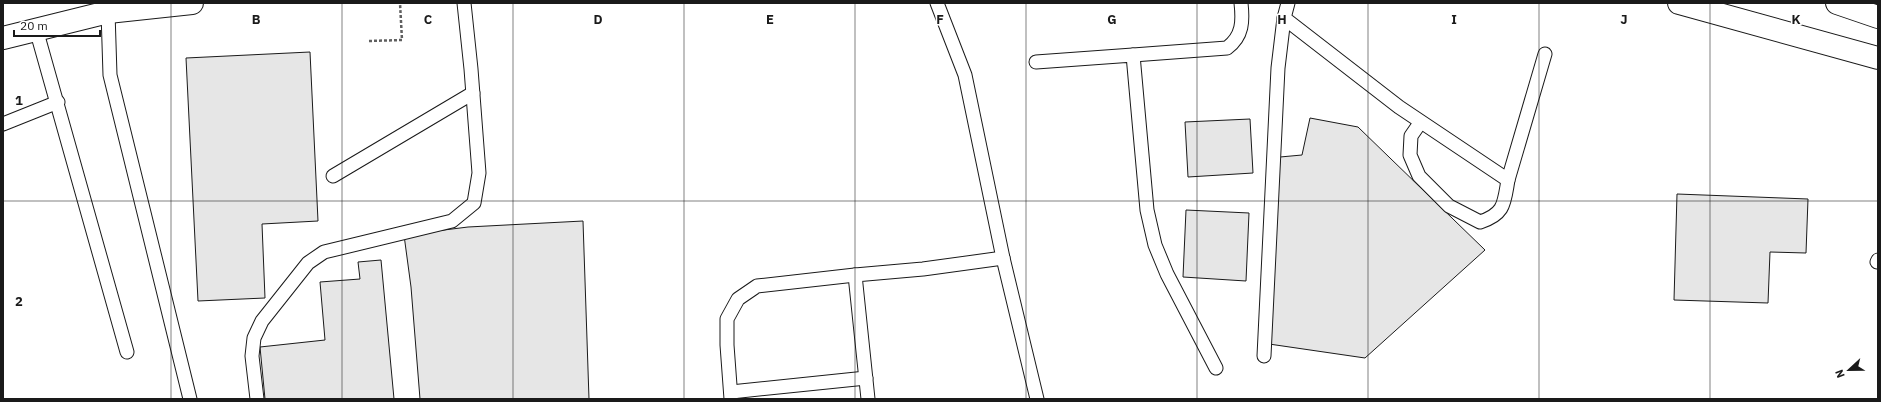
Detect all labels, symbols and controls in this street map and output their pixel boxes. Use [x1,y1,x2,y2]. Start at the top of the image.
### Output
text: B [252,11,261,28]
text: C [424,11,433,28]
text: D [593,11,603,28]
text: E [766,11,774,28]
text: F [936,11,944,28]
text: G [1107,11,1117,28]
text: H [1277,11,1287,28]
text: I [1451,11,1457,28]
text: J [1620,11,1628,28]
text: K [1791,11,1801,28]
scale bar [14,12,100,38]
text: 20 m [20,18,48,33]
text: 1 [15,92,23,109]
text: 2 [15,293,23,310]
north arrow [1829,350,1869,390]
text: N [1832,367,1848,380]

